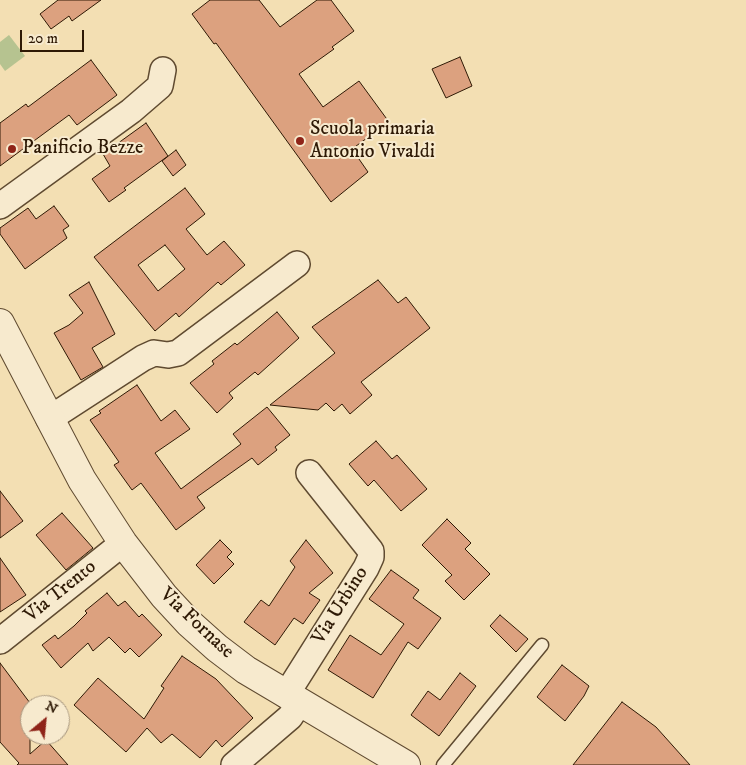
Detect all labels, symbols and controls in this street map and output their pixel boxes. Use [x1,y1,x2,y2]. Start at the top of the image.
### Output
scale bar [22,20,86,52]
text: 20 m [28,29,58,48]
place label: Scuola primaria Antonio Vivaldi [310,118,435,165]
marker: Scuola primaria Antonio Vivaldi [294,135,306,147]
place label: Panificio Bezze [22,137,143,161]
marker: Panificio Bezze [6,143,18,155]
street label: Via Trento [20,556,102,628]
street label: Via Urbino [308,563,374,649]
street label: Via Fornase [154,583,238,665]
north arrow [20,695,70,745]
text: N [42,697,61,718]

